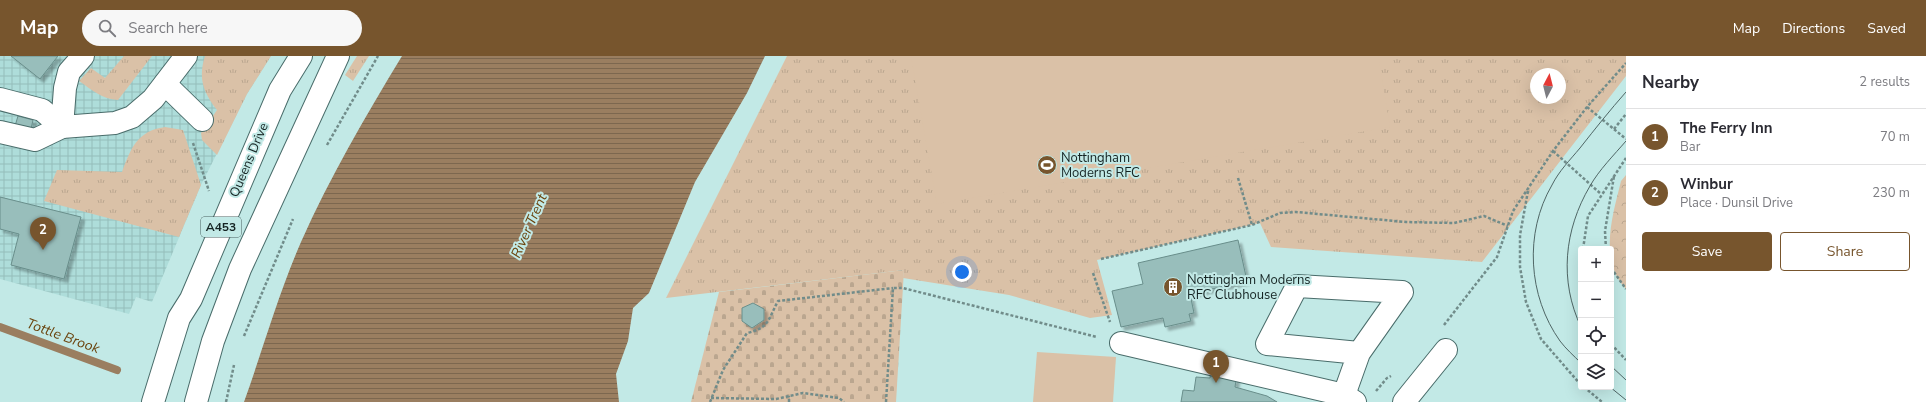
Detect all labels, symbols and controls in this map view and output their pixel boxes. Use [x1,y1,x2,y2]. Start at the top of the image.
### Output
search box [82,10,362,46]
text: Map [20,15,58,41]
icon: search [96,17,118,39]
text: Search here [128,18,208,38]
text: Map [1733,19,1760,38]
text: Directions [1782,19,1845,38]
text: Saved [1867,19,1906,38]
north arrow [1530,68,1566,104]
text: Nearby [1642,71,1699,94]
text: 2 results [1859,73,1910,91]
text: The Ferry Inn [1680,118,1772,138]
street label: Queens Drive [225,120,273,200]
text: 1 [1651,128,1659,146]
text: 70 m [1880,128,1910,146]
text: Bar [1680,138,1700,156]
place label: Nottingham Moderns RFC [1061,149,1140,182]
sports icon: Nottingham Moderns RFC [1036,154,1058,176]
text: Winbur [1680,174,1733,194]
text: 2 [1651,184,1659,202]
text: 230 m [1872,184,1910,202]
water label: River Trent [506,190,552,261]
text: Place · Dunsil Drive [1680,194,1793,212]
pin: 2 [30,217,56,250]
road number: A453 [201,217,241,237]
button: Save [1642,232,1772,271]
button: Share [1780,232,1910,271]
map controls [1578,246,1614,390]
button: + [1578,246,1614,282]
your location [952,262,972,282]
place label: Nottingham Moderns RFC Clubhouse [1187,271,1311,304]
building icon: Nottingham Moderns RFC Clubhouse [1162,276,1184,298]
button: − [1578,282,1614,318]
water label: Tottle Brook [24,314,103,358]
button: locate [1578,318,1614,354]
pin: 1 [1203,350,1229,383]
button: layers [1578,354,1614,390]

